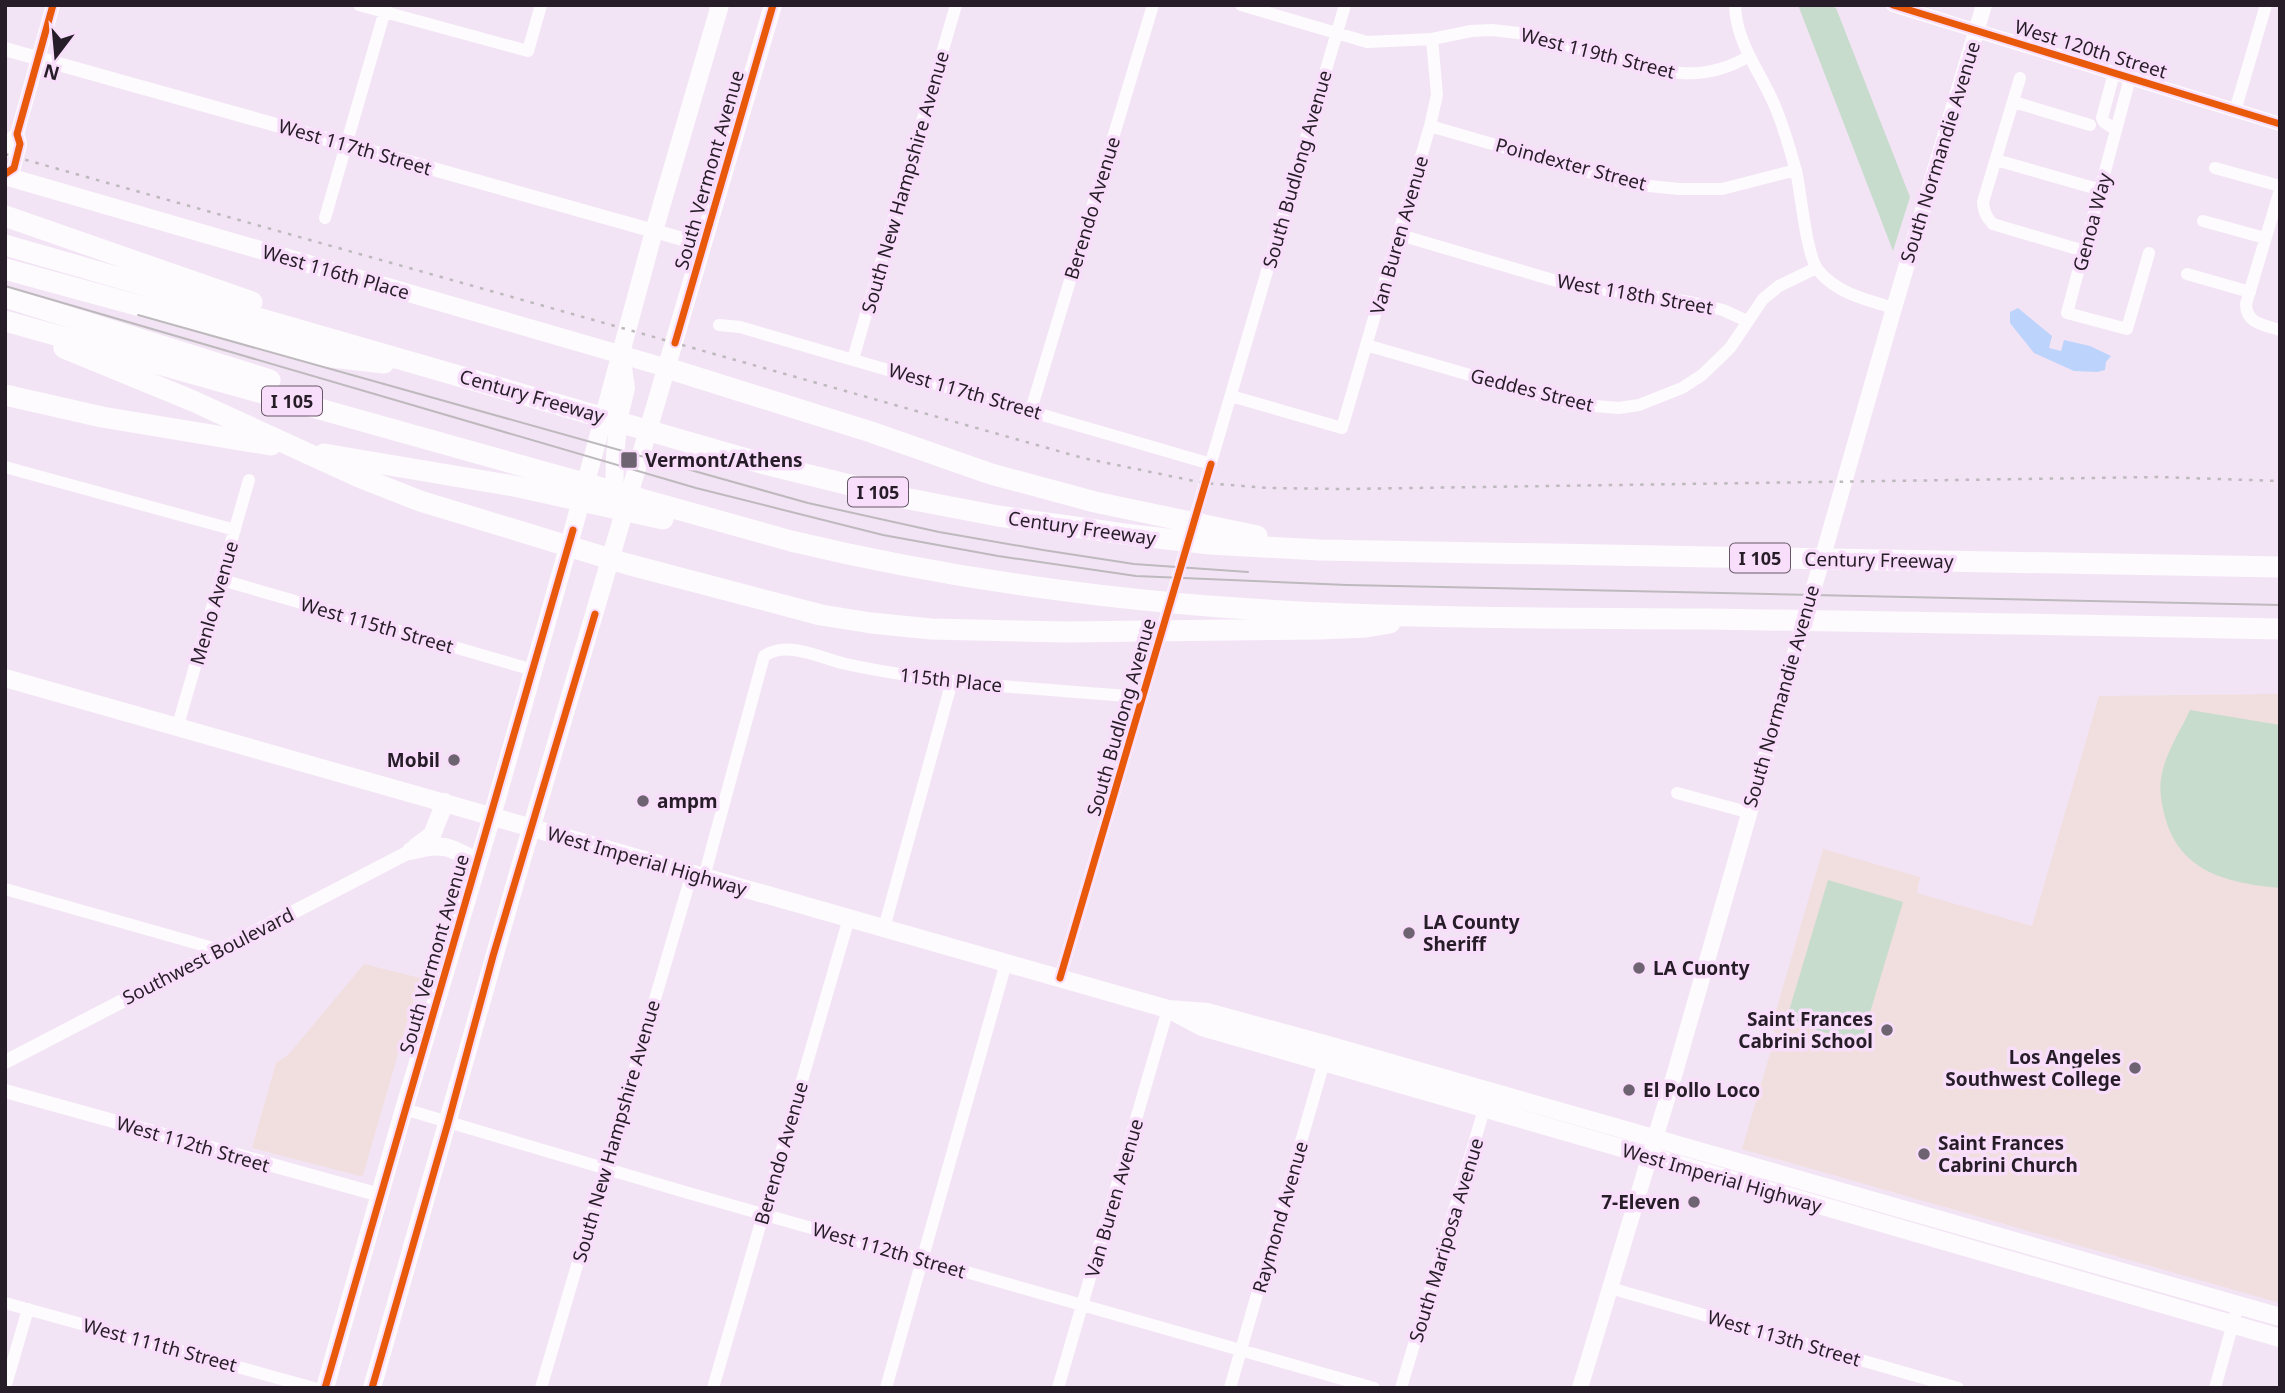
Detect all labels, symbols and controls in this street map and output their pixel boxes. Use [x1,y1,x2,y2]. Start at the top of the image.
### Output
street label: West 120th Street [2012,13,2171,85]
north arrow [21,21,91,91]
street label: West 119th Street [1518,21,1678,85]
street label: South Normandie Avenue [1894,38,1986,266]
street label: South New Hampshire Avenue [855,48,955,316]
text: N [40,58,62,87]
street label: South Vermont Avenue [668,67,750,273]
street label: South Budlong Avenue [1256,67,1338,271]
street label: West 117th Street [275,113,435,181]
street label: Poindexter Street [1493,131,1649,197]
street label: Berendo Avenue [1058,134,1126,282]
street label: Van Buren Avenue [1364,153,1434,317]
street label: Genoa Way [2066,170,2118,274]
street label: West 116th Place [259,239,413,305]
street label: West 118th Street [1555,267,1715,321]
street label: West 117th Street [885,357,1045,425]
street label: Geddes Street [1468,362,1596,418]
street label: Century Freeway [457,363,608,429]
road number: I 105 [262,386,322,416]
place label: Vermont/Athens [645,447,803,473]
marker: Vermont/Athens [619,450,639,470]
road number: I 105 [848,478,908,506]
street label: Century Freeway [1006,505,1158,551]
street label: Menlo Avenue [184,538,244,668]
road number: I 105 [1730,544,1790,572]
street label: Century Freeway [1804,546,1954,574]
street label: South Normandie Avenue [1737,582,1825,810]
street label: West 115th Street [297,591,457,659]
street label: South Budlong Avenue [1080,615,1162,819]
street label: 115th Place [898,662,1004,698]
place label: Mobil [387,747,440,773]
marker: Mobil [446,752,462,768]
place label: ampm [657,788,717,814]
marker: ampm [635,793,651,809]
street label: West Imperial Highway [544,820,750,902]
street label: South Vermont Avenue [393,851,475,1057]
street label: Southwest Boulevard [118,901,298,1011]
place label: LA County Sheriff [1423,909,1520,957]
marker: LA County Sheriff [1401,925,1417,941]
place label: LA Cuonty [1653,955,1750,981]
marker: LA Cuonty [1631,960,1647,976]
street label: South New Hampshire Avenue [566,997,666,1265]
place label: Saint Frances Cabrini School [1738,1006,1873,1054]
marker: Saint Frances Cabrini School [1879,1022,1895,1038]
place label: Los Angeles Southwest College [1945,1044,2121,1092]
marker: Los Angeles Southwest College [2127,1060,2143,1076]
place label: El Pollo Loco [1643,1077,1760,1103]
street label: Berendo Avenue [748,1078,814,1228]
marker: El Pollo Loco [1621,1082,1637,1098]
street label: West 112th Street [113,1110,273,1178]
street label: Van Buren Avenue [1079,1116,1149,1280]
place label: Saint Frances Cabrini Church [1938,1130,2078,1178]
street label: South Mariposa Avenue [1403,1135,1489,1345]
street label: West Imperial Highway [1619,1137,1825,1219]
street label: Raymond Avenue [1246,1138,1314,1296]
marker: Saint Frances Cabrini Church [1916,1146,1932,1162]
place label: 7-Eleven [1601,1189,1680,1215]
marker: 7-Eleven [1686,1194,1702,1210]
street label: West 112th Street [809,1216,969,1284]
street label: West 113th Street [1704,1304,1864,1372]
street label: West 111th Street [80,1312,240,1378]

